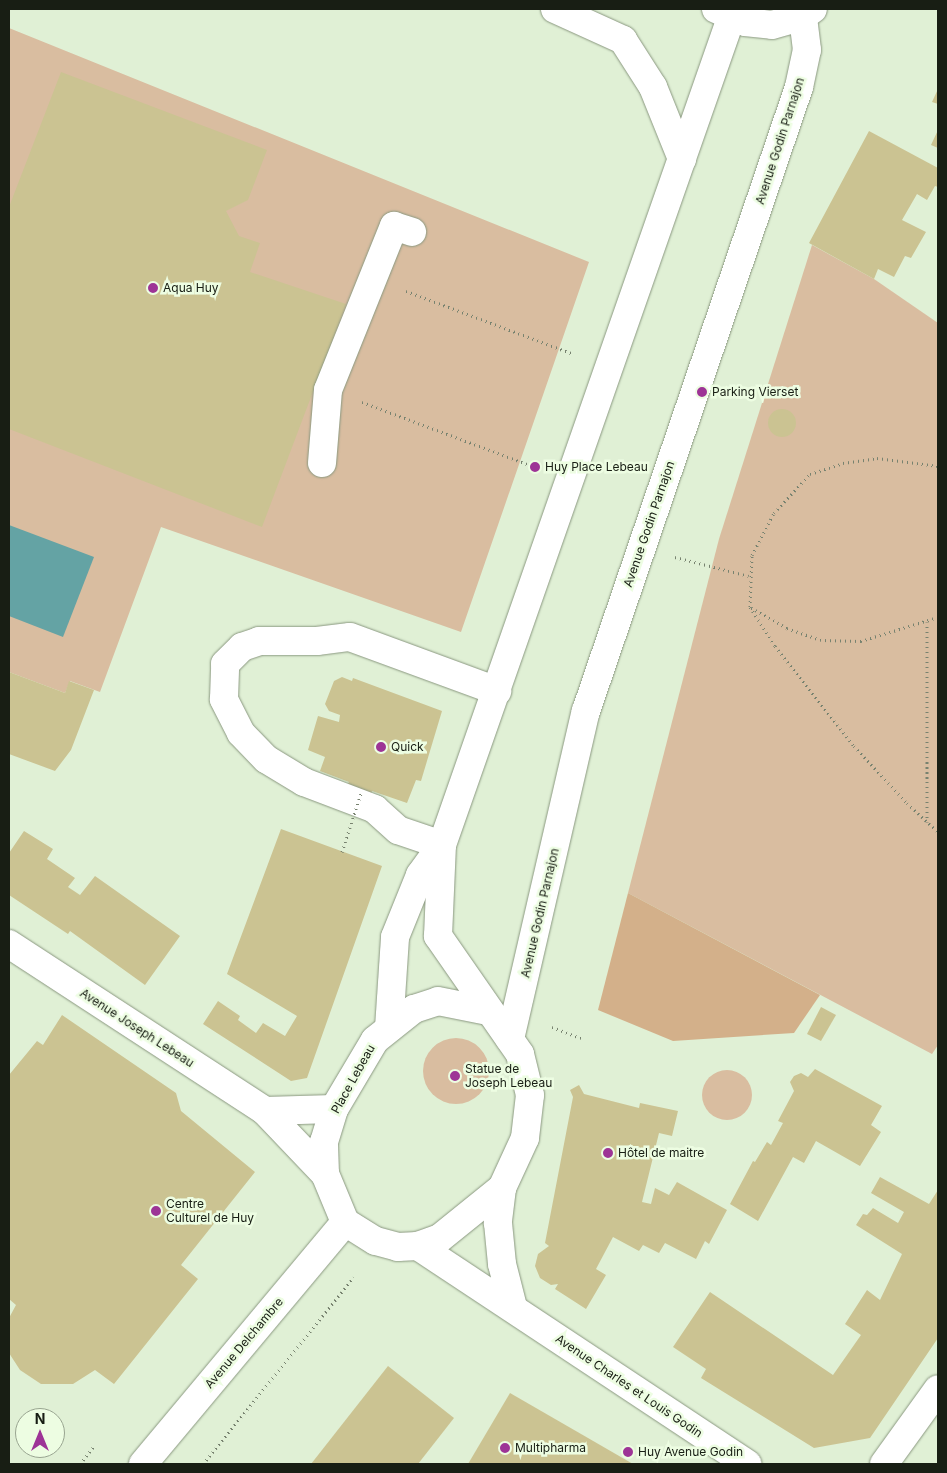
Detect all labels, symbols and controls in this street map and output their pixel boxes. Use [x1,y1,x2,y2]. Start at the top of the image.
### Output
street label: Avenue Godin Parnajon [753,76,807,206]
place label: Aqua Huy [163,281,219,295]
marker: Aqua Huy [147,282,159,294]
place label: Parking Vierset [712,385,798,399]
marker: Parking Vierset [696,386,708,398]
street label: Avenue Godin Parnajon [621,459,677,589]
place label: Huy Place Lebeau [545,460,648,474]
marker: Huy Place Lebeau [529,461,541,473]
place label: Quick [391,740,424,754]
marker: Quick [375,741,387,753]
street label: Avenue Godin Parnajon [518,847,562,979]
street label: Avenue Joseph Lebeau [77,986,197,1070]
street label: Place Lebeau [328,1042,378,1116]
place label: Statue de Joseph Lebeau [465,1062,552,1090]
marker: Statue de Joseph Lebeau [449,1070,461,1082]
place label: Hôtel de maitre [618,1146,704,1160]
marker: Hôtel de maitre [602,1147,614,1159]
place label: Centre Culturel de Huy [166,1197,254,1225]
marker: Centre Culturel de Huy [150,1205,162,1217]
street label: Avenue Delchambre [202,1295,286,1391]
street label: Avenue Charles et Louis Godin [553,1331,705,1441]
north arrow [15,1408,65,1458]
text: N [35,1410,45,1427]
place label: Multipharma [515,1441,586,1455]
marker: Multipharma [499,1442,511,1454]
place label: Huy Avenue Godin [638,1445,743,1459]
marker: Huy Avenue Godin [622,1446,634,1458]

